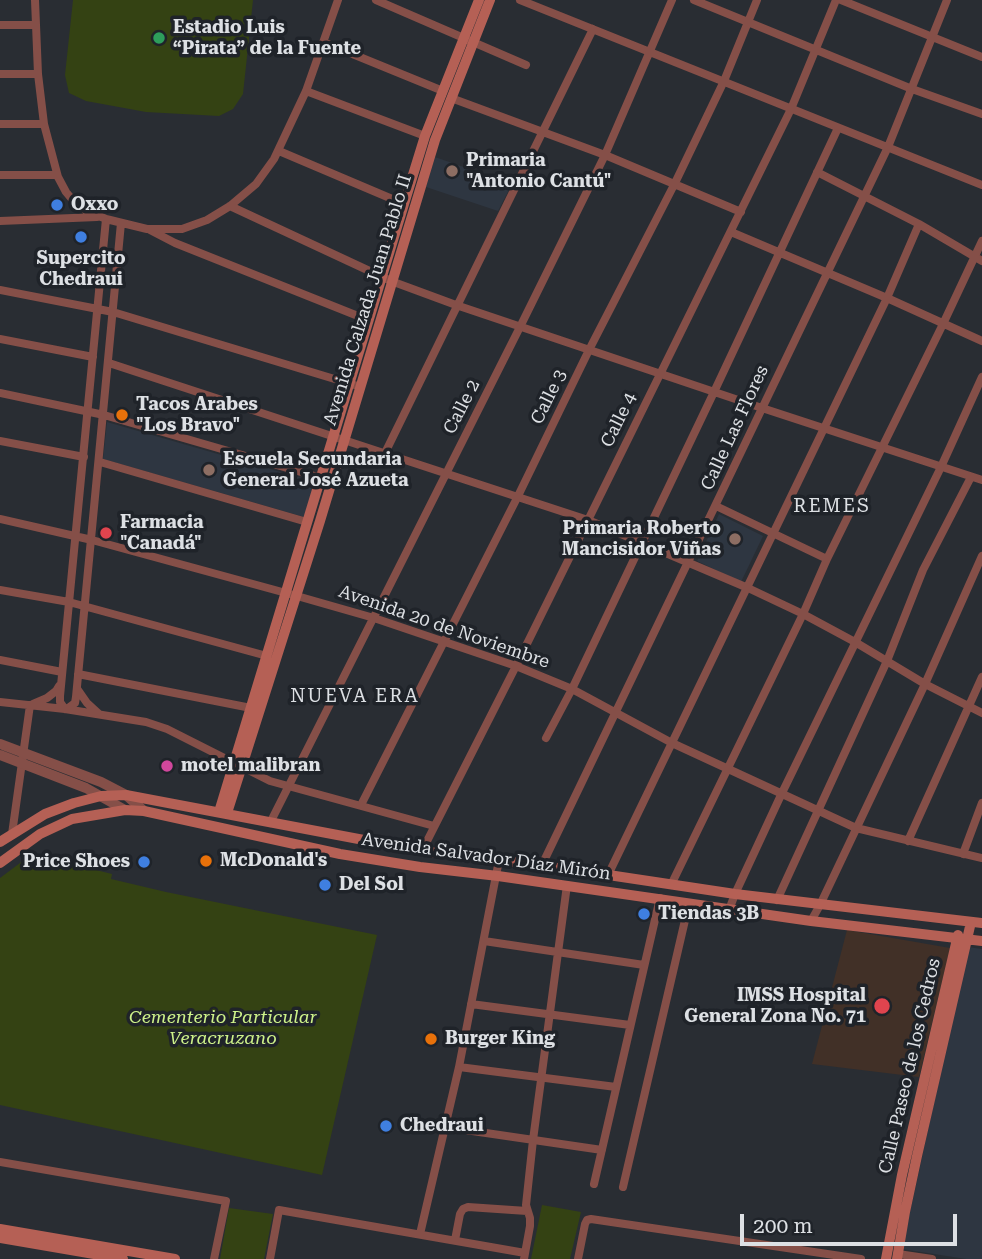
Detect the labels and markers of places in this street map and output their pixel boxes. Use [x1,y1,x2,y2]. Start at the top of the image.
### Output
place label: Estadio Luis “Pirata” de la Fuente [173,17,361,60]
marker: Estadio Luis “Pirata” de la Fuente [151,30,167,46]
place label: Primaria "Antonio Cantú" [466,150,611,192]
marker: Primaria "Antonio Cantú" [444,163,460,179]
place label: Oxxo [71,194,118,216]
marker: Oxxo [49,197,65,213]
marker: Supercito Chedraui [73,229,89,245]
place label: Supercito Chedraui [36,248,126,290]
place label: Tacos Arabes "Los Bravo" [136,394,258,436]
marker: Tacos Arabes "Los Bravo" [114,407,130,423]
place label: Escuela Secundaria General José Azueta [223,449,409,491]
marker: Escuela Secundaria General José Azueta [201,462,217,478]
place label: Farmacia "Canadá" [120,512,204,554]
place label: Primaria Roberto Mancisidor Viñas [562,518,721,560]
marker: Farmacia "Canadá" [98,525,114,541]
marker: Primaria Roberto Mancisidor Viñas [727,531,743,547]
place label: motel malibran [181,755,320,777]
marker: motel malibran [159,758,175,774]
place label: McDonald's [220,850,327,872]
place label: Price Shoes [23,851,130,873]
marker: McDonald's [198,853,214,869]
marker: Price Shoes [136,854,152,870]
place label: Del Sol [339,874,404,896]
marker: Del Sol [317,877,333,893]
place label: Tiendas 3B [658,903,759,925]
marker: Tiendas 3B [636,906,652,922]
place label: IMSS Hospital General Zona No. 71 [684,985,866,1028]
marker: IMSS Hospital General Zona No. 71 [872,996,892,1016]
place label: Burger King [445,1028,555,1050]
marker: Burger King [423,1031,439,1047]
place label: Chedraui [400,1115,484,1137]
marker: Chedraui [378,1118,394,1134]

